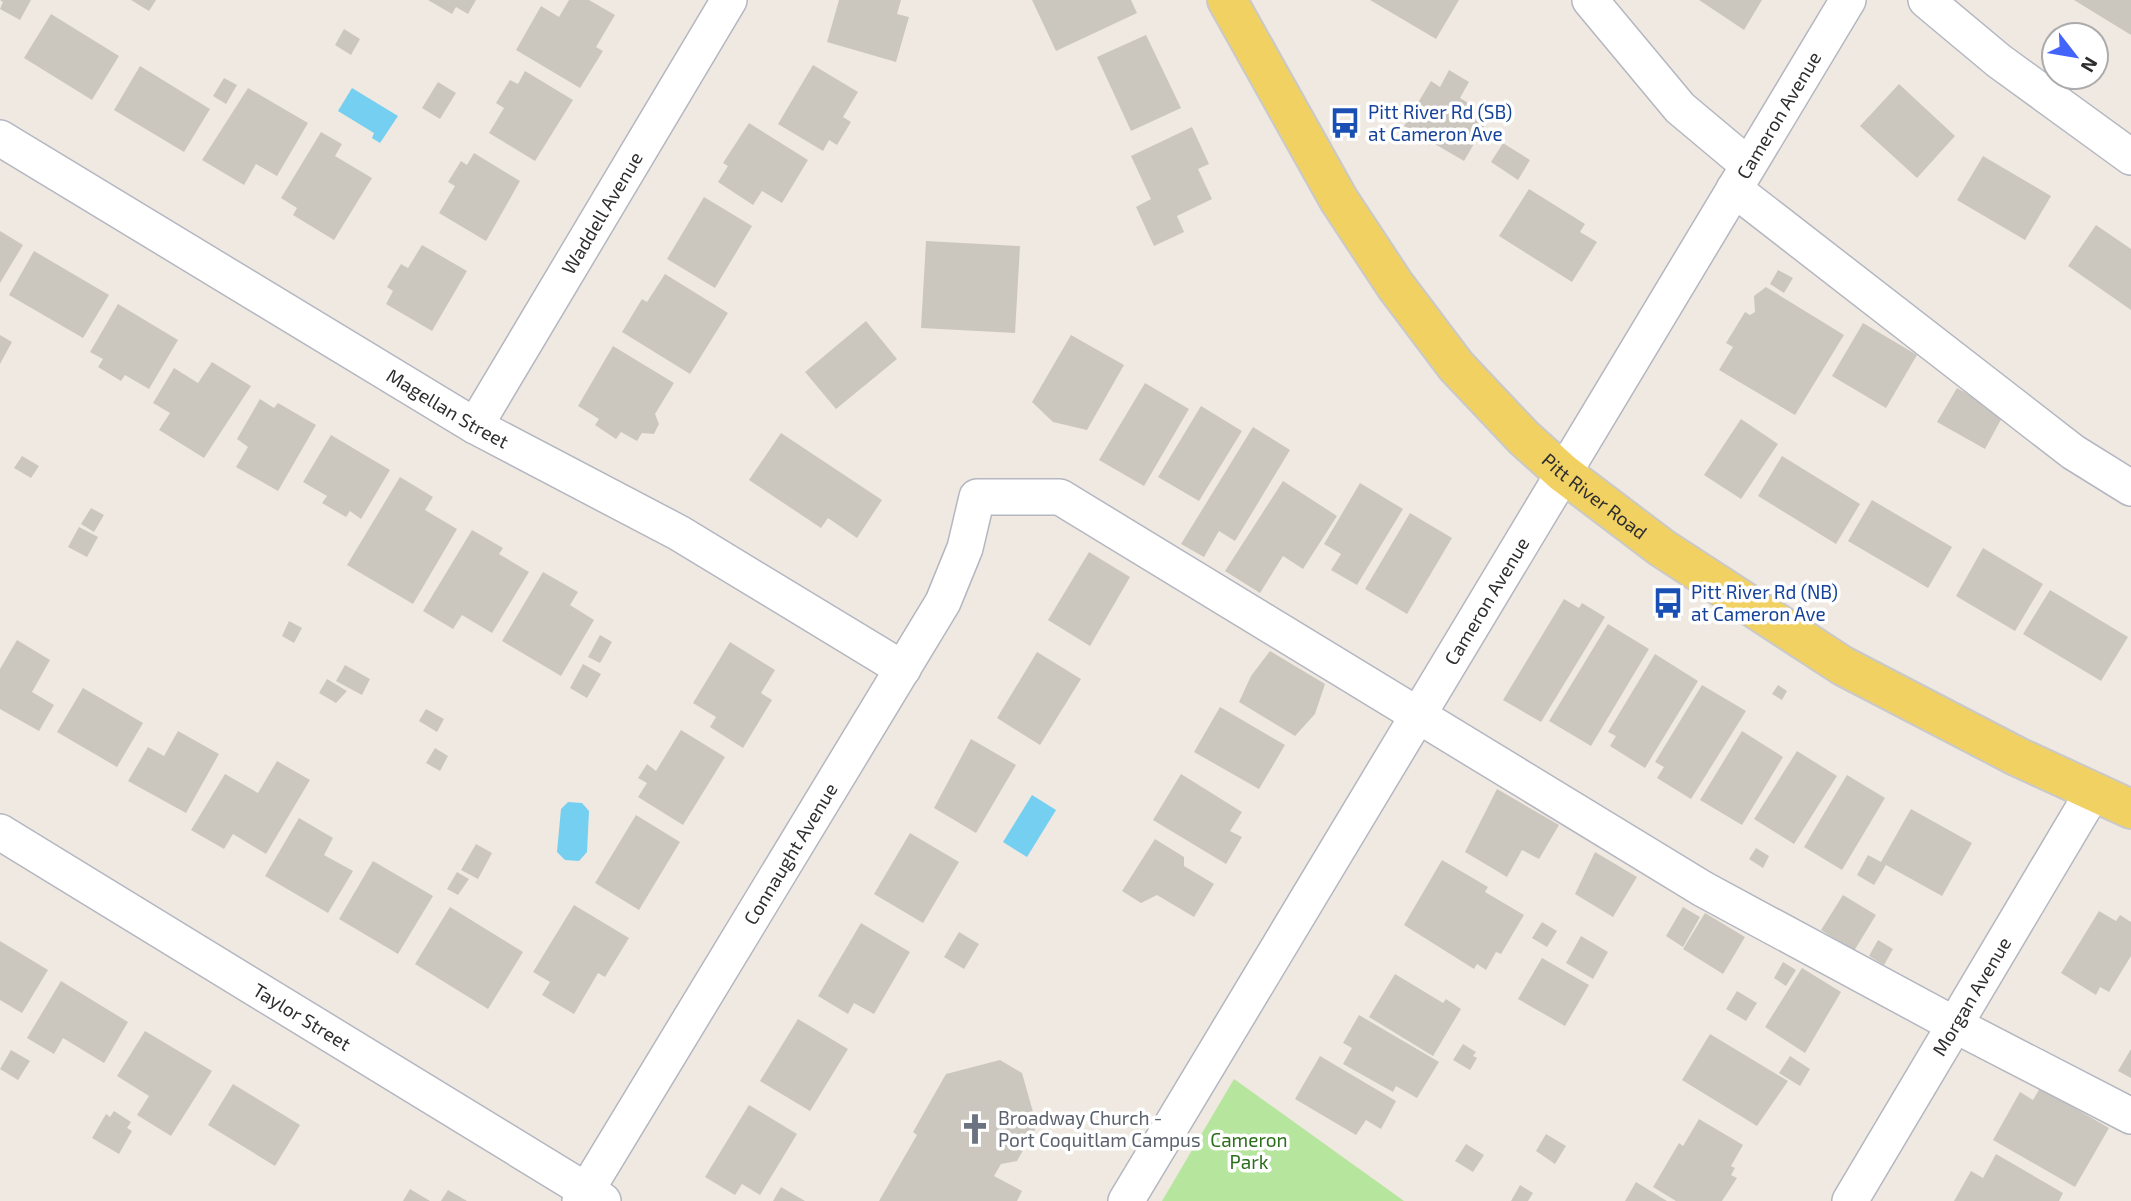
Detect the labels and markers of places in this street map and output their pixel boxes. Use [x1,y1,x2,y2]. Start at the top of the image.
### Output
place label: Pitt River Rd (SB) at Cameron Ave [1368,100,1512,145]
bus stop icon: Pitt River Rd (SB) at Cameron Ave [1328,106,1362,140]
place label: Pitt River Rd (NB) at Cameron Ave [1691,580,1838,625]
bus stop icon: Pitt River Rd (NB) at Cameron Ave [1651,586,1685,620]
place label: Broadway Church - Port Coquitlam Campus [998,1106,1201,1151]
church icon: Broadway Church - Port Coquitlam Campus [958,1112,992,1146]

